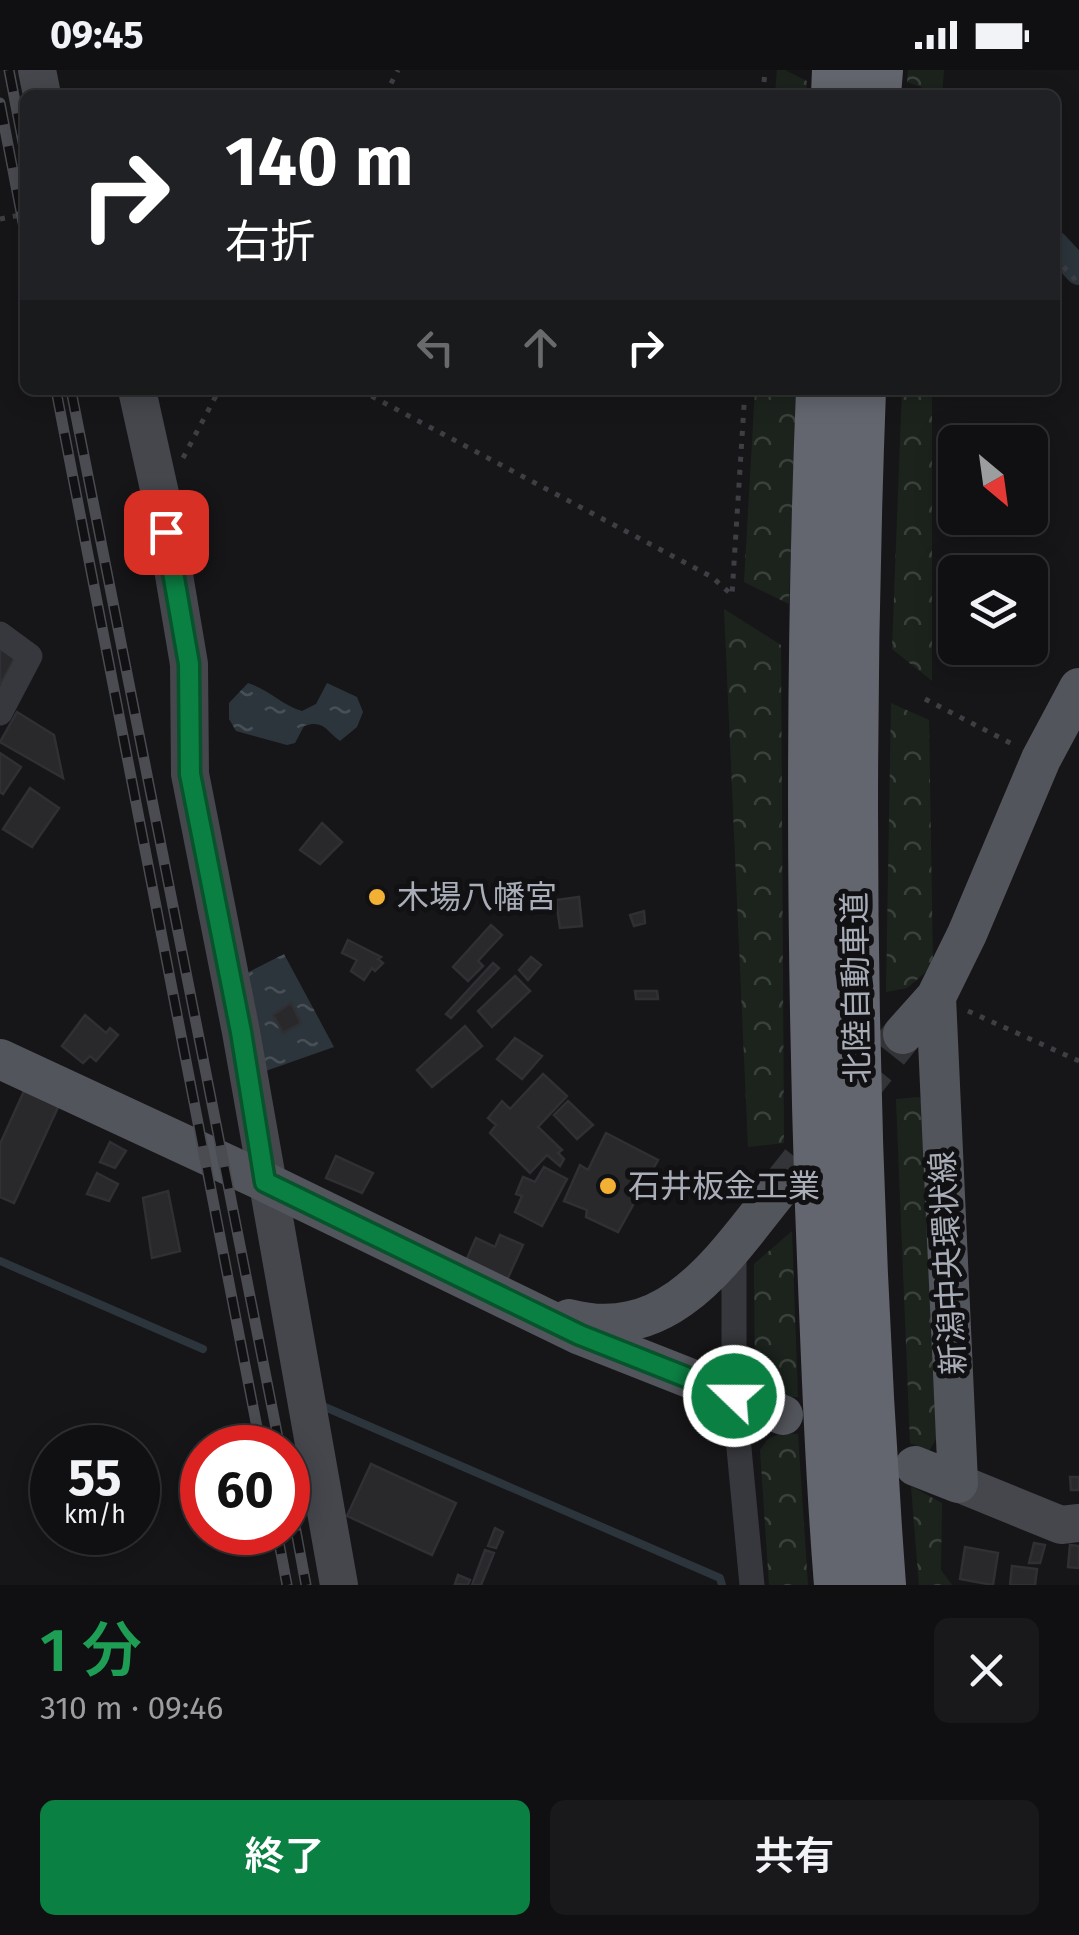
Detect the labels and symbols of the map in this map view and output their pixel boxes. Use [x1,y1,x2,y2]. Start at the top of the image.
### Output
north arrow [938,425,1048,535]
pin [124,490,209,575]
place label: 木場八幡宮 [397,878,557,916]
marker: 木場八幡宮 [366,886,388,908]
street label: 北陸自動車道 [835,892,877,1084]
street label: 新潟中央環状線 [923,1150,973,1376]
place label: 石井板金工業 [628,1167,820,1205]
marker: 石井板金工業 [597,1175,619,1197]
position arrow [682,1344,786,1448]
speed limit sign: 60 [180,1425,310,1555]

